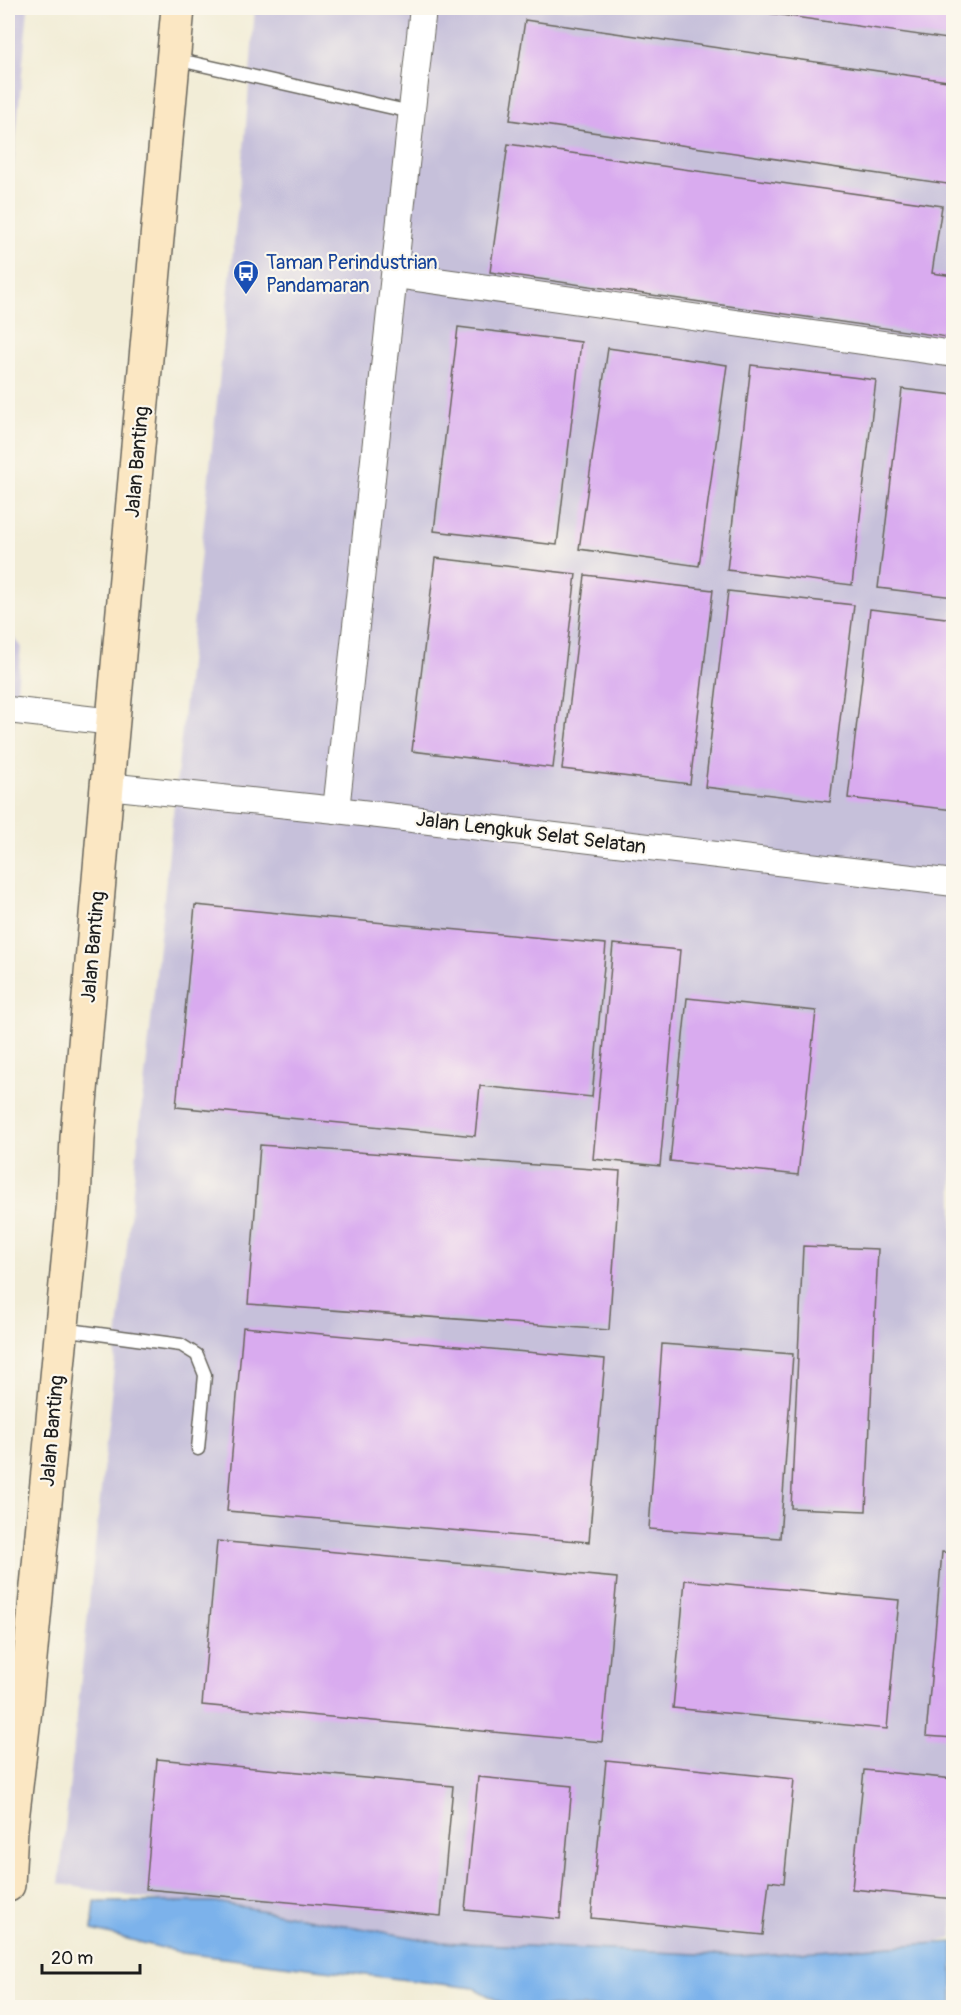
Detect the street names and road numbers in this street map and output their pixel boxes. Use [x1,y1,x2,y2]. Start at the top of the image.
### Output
street label: Jalan Banting [120,405,154,519]
street label: Jalan Lengkuk Selat Selatan [415,806,647,860]
street label: Jalan Banting [76,890,110,1004]
street label: Jalan Banting [35,1374,69,1488]

